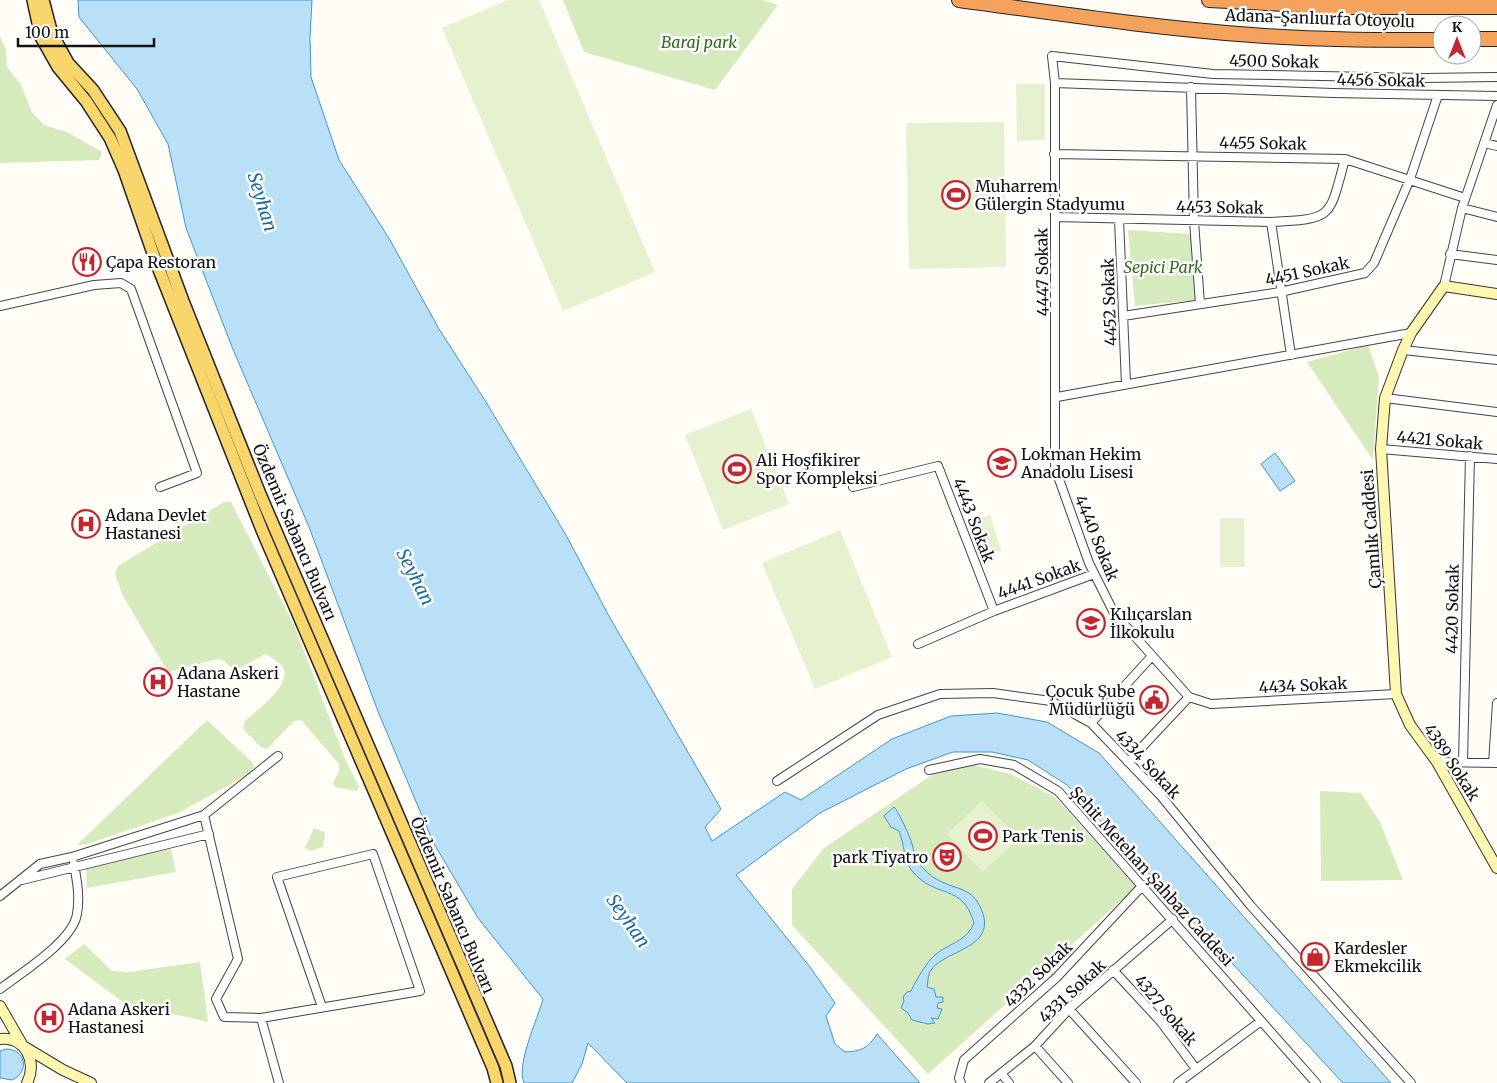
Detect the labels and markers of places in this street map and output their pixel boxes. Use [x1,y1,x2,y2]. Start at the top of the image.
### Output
place label: Muharrem Gülergin Stadyumu [975,176,1125,214]
sports icon: Muharrem Gülergin Stadyumu [941,180,971,210]
restaurant icon: Çapa Restoran [72,247,102,277]
place label: Çapa Restoran [106,252,216,272]
place label: Lokman Hekim Anadolu Lisesi [1020,444,1142,482]
school or university icon: Lokman Hekim Anadolu Lisesi [987,448,1017,478]
place label: Ali Hoşfikirer Spor Kompleksi [755,450,878,488]
sports icon: Ali Hoşfikirer Spor Kompleksi [722,454,752,484]
place label: Adana Devlet Hastanesi [104,505,208,543]
hospital icon: Adana Devlet Hastanesi [71,509,101,539]
place label: Kılıçarslan İlkokulu [1110,604,1192,642]
school or university icon: Kılıçarslan İlkokulu [1076,608,1106,638]
place label: Adana Askeri Hastane [176,663,279,701]
hospital icon: Adana Askeri Hastane [143,667,173,697]
place label: Çocuk Şube Müdürlüğü [1046,681,1135,719]
public building icon: Çocuk Şube Müdürlüğü [1139,685,1169,715]
sports icon: Park Tenis [968,821,998,851]
place label: Park Tenis [1002,826,1084,846]
theatre icon: park Tiyatro [932,842,962,872]
place label: park Tiyatro [833,847,928,867]
place label: Kardesler Ekmekcilik [1334,938,1423,976]
shop icon: Kardesler Ekmekcilik [1300,942,1330,972]
place label: Adana Askeri Hastanesi [67,999,170,1037]
hospital icon: Adana Askeri Hastanesi [34,1003,64,1033]

